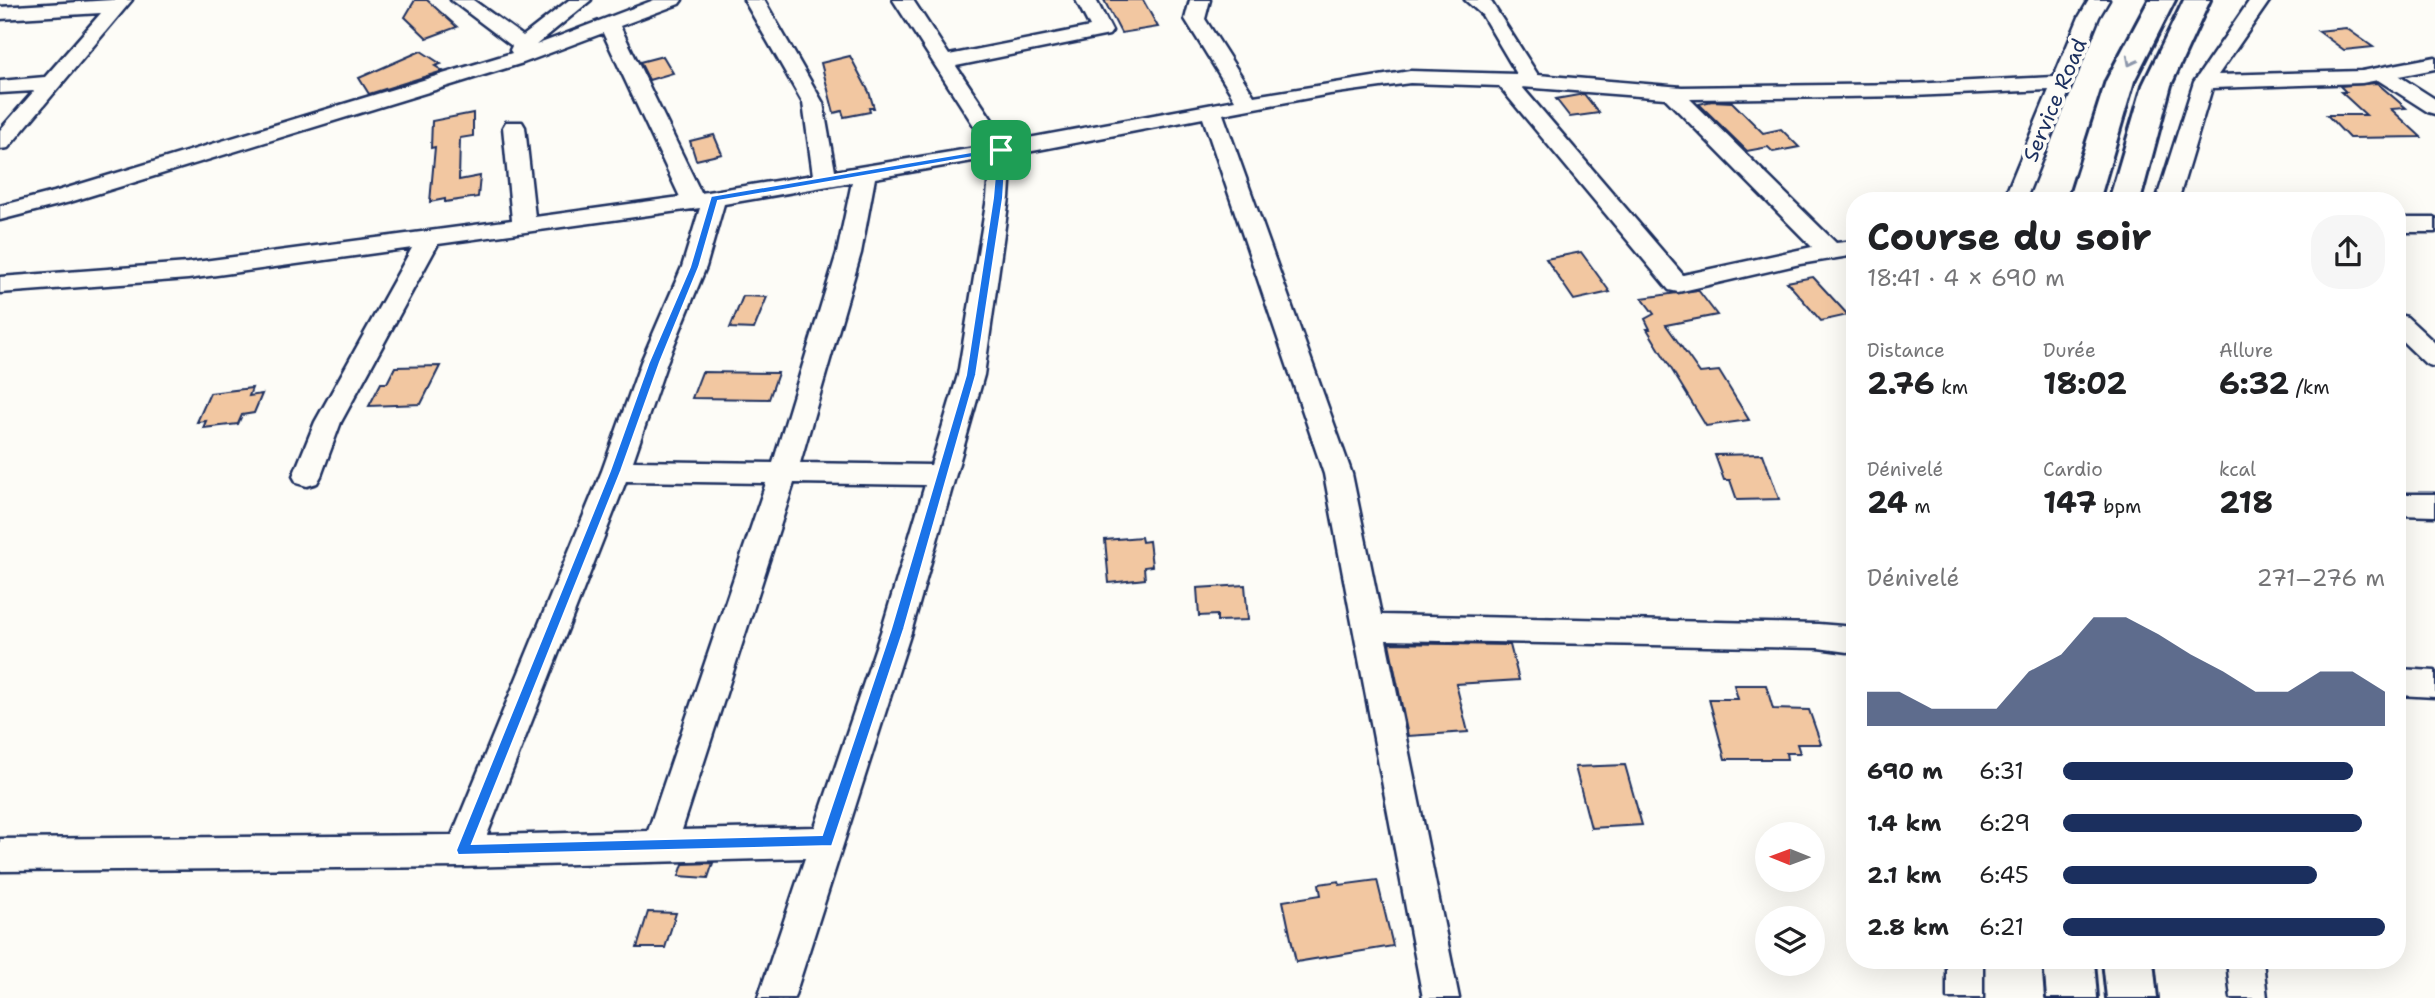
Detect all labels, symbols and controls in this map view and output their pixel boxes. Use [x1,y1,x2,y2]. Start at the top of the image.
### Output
street label: Service Road [2016,34,2094,166]
one-way arrow [2126,53,2139,66]
pin [971,120,1031,180]
icon: arrive [982,131,1020,169]
text: Course du soir [1867,211,2152,262]
button: share [2311,215,2385,289]
text: 18:41 · 4 × 690 m [1867,263,2065,293]
text: Distance [1867,338,1945,363]
text: Durée [2043,338,2096,363]
text: Allure [2219,338,2273,363]
text: 2.76 [1867,363,1935,404]
text: 18:02 [2043,363,2127,404]
text: 6:32 [2219,363,2289,404]
text: km [1935,375,1968,400]
text: /km [2289,375,2330,400]
text: Dénivelé [1867,457,1943,482]
text: Cardio [2043,457,2103,482]
text: kcal [2219,457,2256,482]
text: 24 [1867,482,1908,523]
text: 147 [2043,482,2097,523]
text: 218 [2219,482,2273,523]
text: m [1908,494,1931,519]
text: bpm [2097,494,2142,519]
text: Dénivelé [1867,563,1959,593]
text: 271–276 m [2256,563,2385,593]
text: 690 m [1867,756,1943,786]
text: 6:31 [1979,756,2024,786]
text: 1.4 km [1867,808,1941,838]
text: 6:29 [1979,808,2030,838]
north arrow [1755,822,1825,892]
map controls [1755,822,1825,976]
text: 2.1 km [1867,860,1941,890]
text: 6:45 [1979,860,2029,890]
button: layers [1755,906,1825,976]
text: 2.8 km [1867,912,1949,942]
text: 6:21 [1979,912,2024,942]

